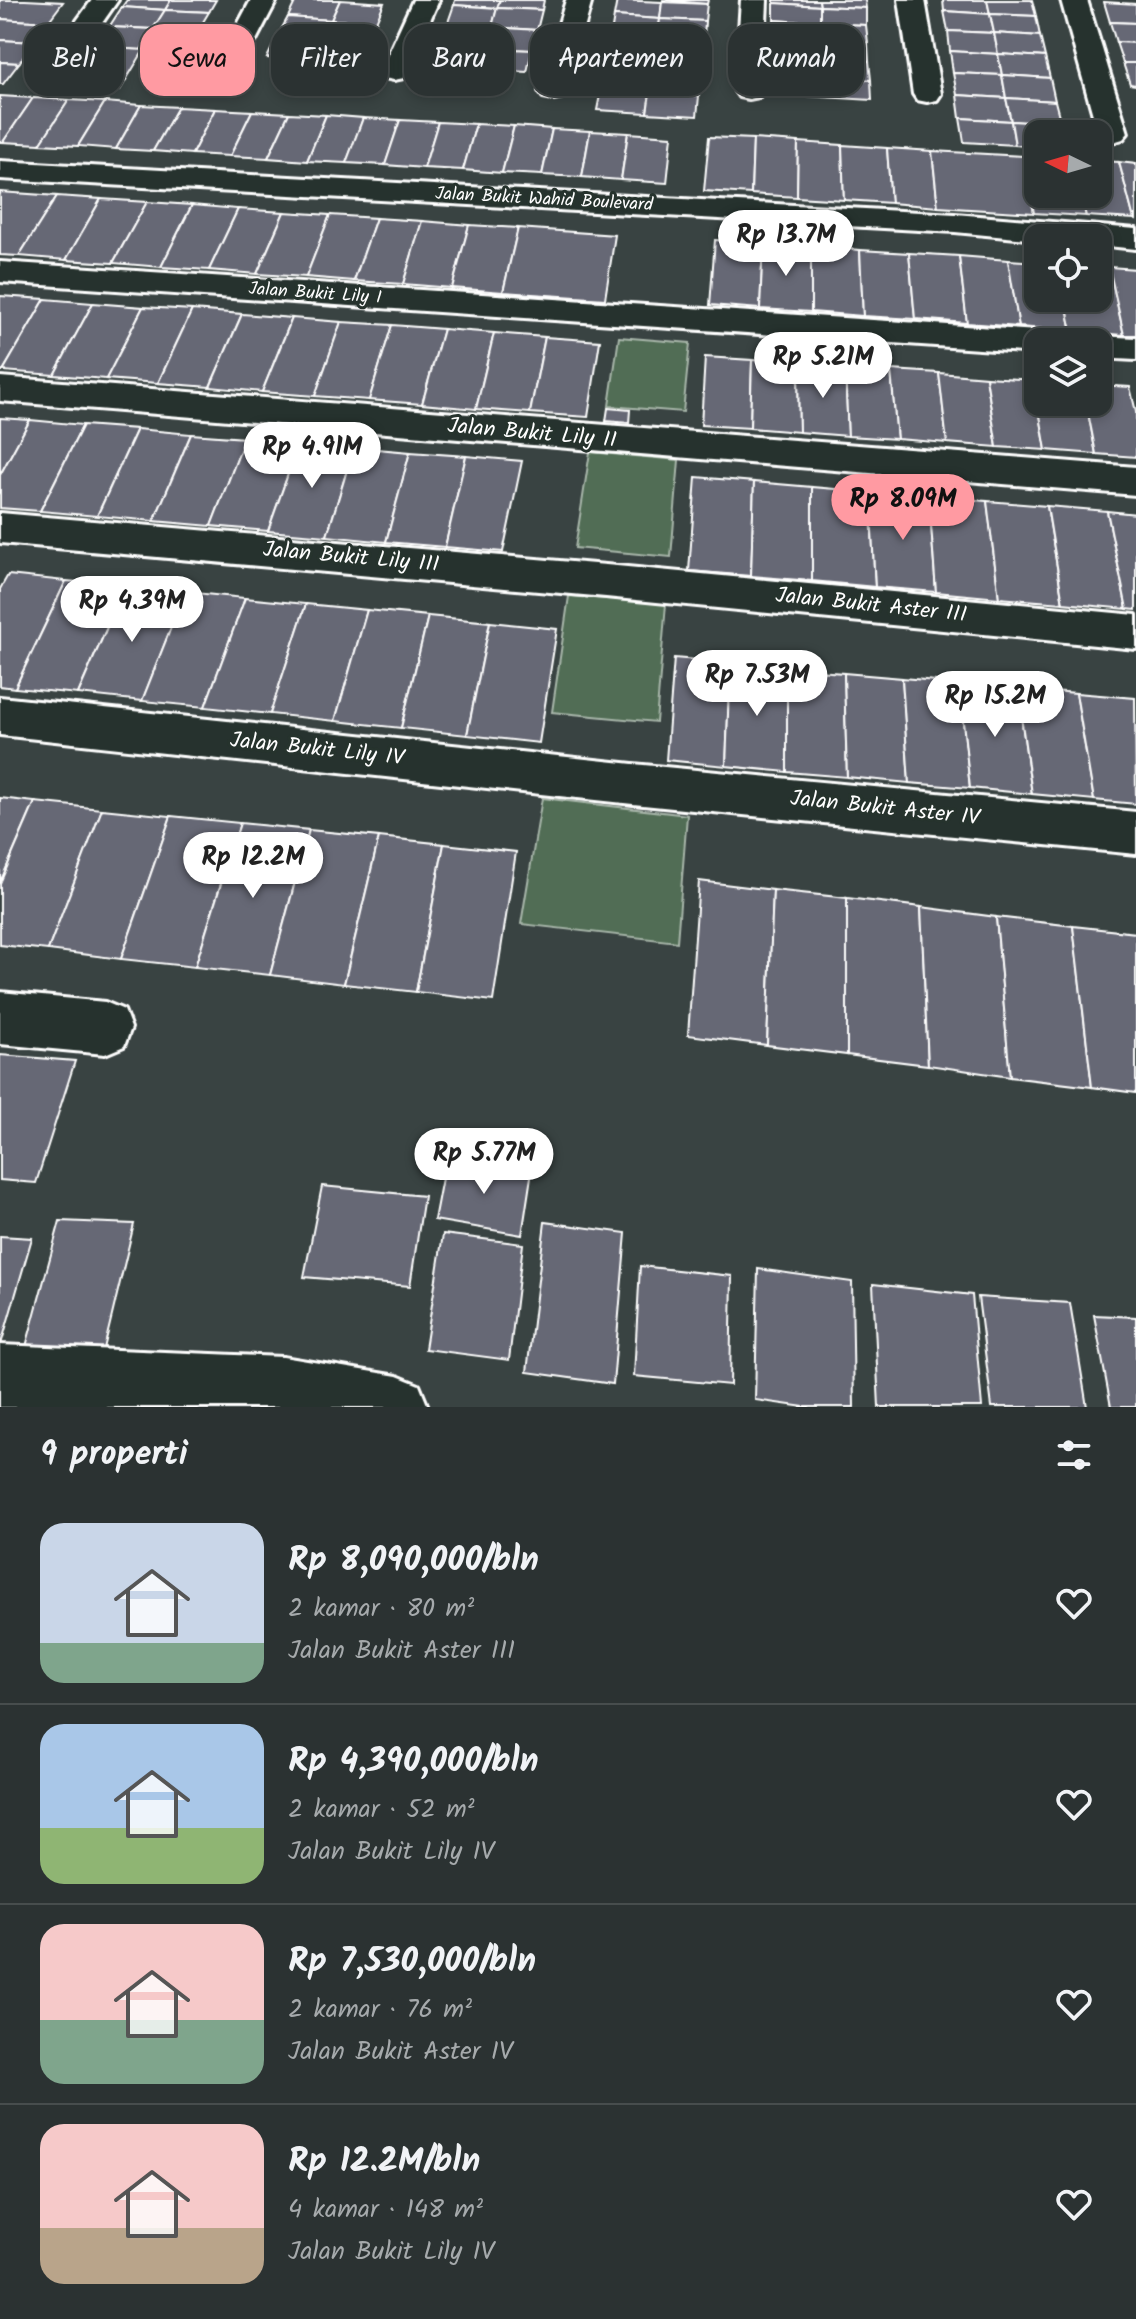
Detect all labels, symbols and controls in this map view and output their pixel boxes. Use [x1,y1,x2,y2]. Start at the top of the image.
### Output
chip: Beli [24,24,124,96]
chip: Sewa [140,24,255,96]
chip: Filter [271,24,388,96]
chip: Baru [404,24,514,96]
chip: Apartemen [530,24,712,96]
chip: Rumah [728,24,864,96]
north arrow [1024,120,1112,208]
map controls [1024,120,1112,416]
street label: Jalan Bukit Wahid Boulevard [434,180,655,220]
pin: Rp 13.7M [703,210,869,278]
text: Rp 13.7M [736,215,836,257]
button: locate [1024,224,1112,312]
street label: Jalan Bukit Lily I [247,275,383,313]
button: layers [1024,328,1112,416]
pin: Rp 5.21M [740,332,906,400]
text: Rp 5.21M [772,337,874,379]
street label: Jalan Bukit Lily II [446,409,618,459]
pin: Rp 4.91M [229,422,395,490]
text: Rp 4.91M [262,427,362,469]
pin: Rp 8.09M [820,474,986,542]
text: Rp 8.09M [849,479,957,521]
street label: Jalan Bukit Lily III [262,533,440,583]
pin: Rp 4.39M [49,576,215,644]
street label: Jalan Bukit Aster III [774,579,968,633]
text: Rp 4.39M [79,581,186,623]
pin: Rp 7.53M [674,650,840,718]
text: Rp 7.53M [704,655,810,697]
pin: Rp 15.2M [912,671,1078,739]
text: Rp 15.2M [944,676,1046,718]
street label: Jalan Bukit Lily IV [228,723,408,777]
street label: Jalan Bukit Aster IV [789,782,984,837]
pin: Rp 12.2M [170,832,336,900]
text: Rp 12.2M [201,837,305,879]
pin: Rp 5.77M [401,1128,567,1196]
text: Rp 5.77M [432,1133,536,1175]
text: 9 properti [40,1428,188,1482]
icon: filters [1052,1433,1096,1477]
text: Rp 8,090,000/bln [288,1534,539,1588]
icon: home [104,1555,200,1651]
icon: heart [1052,1581,1096,1625]
text: 2 kamar · 80 m² [288,1588,474,1630]
text: Jalan Bukit Aster III [288,1630,515,1672]
text: Rp 4,390,000/bln [288,1735,538,1789]
icon: home [104,1756,200,1852]
icon: heart [1052,1782,1096,1826]
text: 2 kamar · 52 m² [288,1789,475,1831]
text: Jalan Bukit Lily IV [288,1831,494,1873]
text: Rp 7,530,000/bln [288,1935,536,1989]
icon: home [104,1956,200,2052]
icon: heart [1052,1982,1096,2026]
text: 2 kamar · 76 m² [288,1989,472,2031]
text: Jalan Bukit Aster IV [288,2031,513,2073]
text: Rp 12.2M/bln [288,2135,480,2189]
icon: home [104,2156,200,2252]
icon: heart [1052,2182,1096,2226]
text: 4 kamar · 148 m² [288,2189,483,2231]
text: Jalan Bukit Lily IV [288,2231,494,2273]

